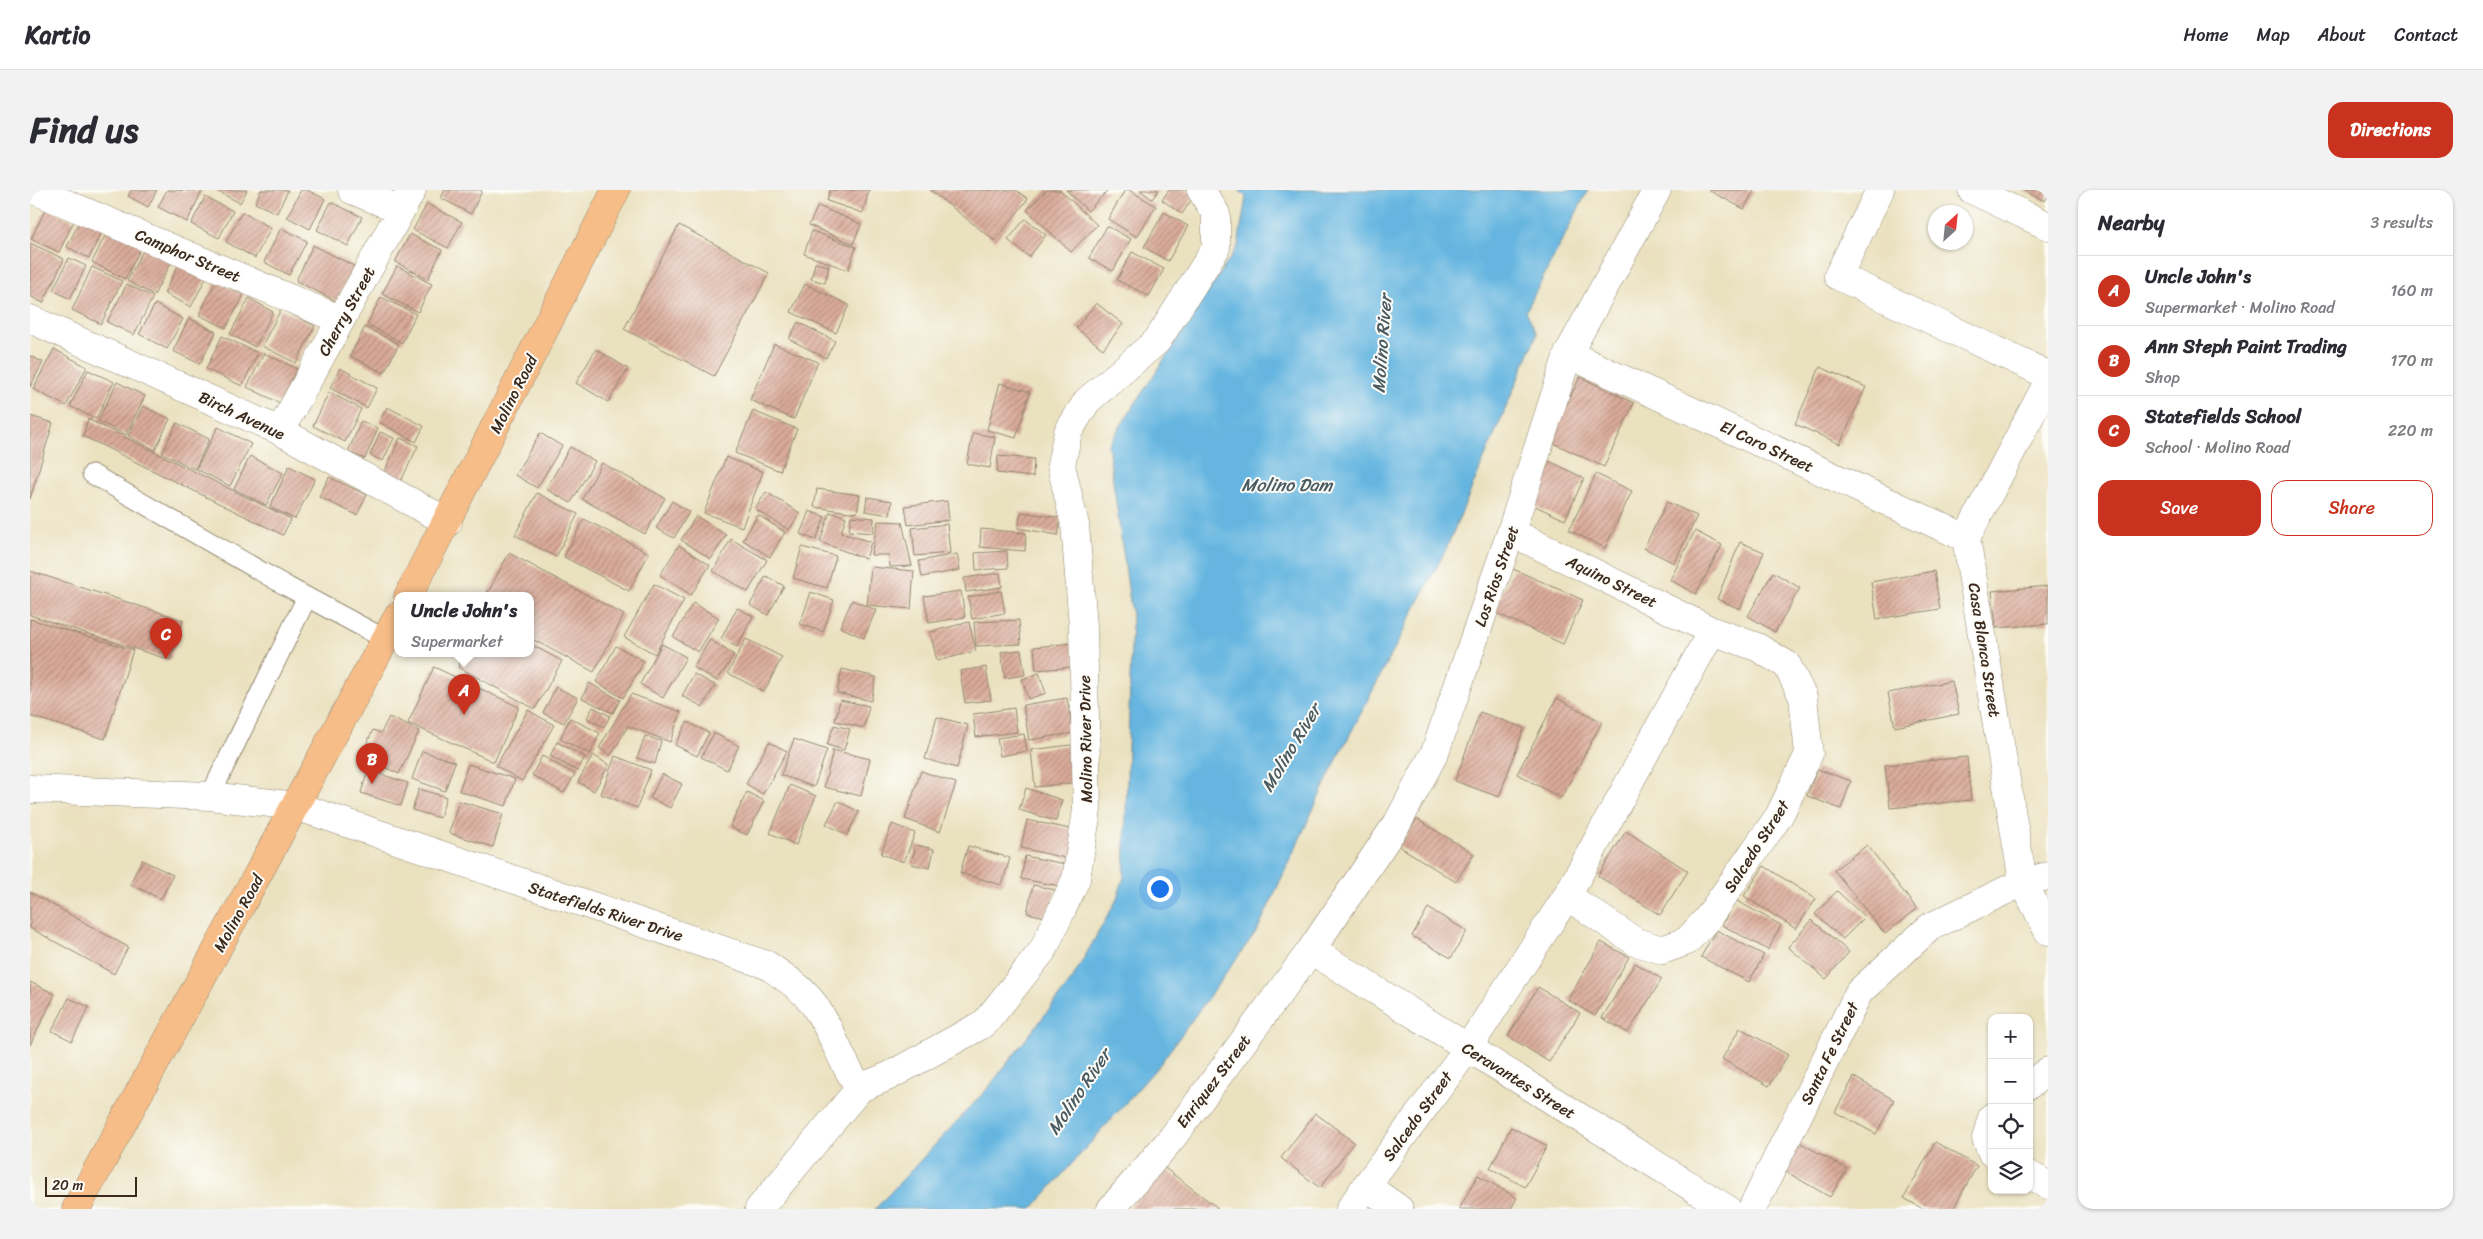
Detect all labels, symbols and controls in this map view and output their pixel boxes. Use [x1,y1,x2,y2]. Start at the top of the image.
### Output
text: Kartio [25,14,90,56]
text: Home [2184,19,2229,51]
text: Map [2257,19,2290,51]
text: About [2318,19,2366,51]
text: Contact [2394,19,2458,51]
text: Find us [30,99,138,161]
button: Directions [2328,102,2453,158]
text: Nearby [2098,204,2164,242]
north arrow [1928,205,1973,250]
text: 3 results [2370,208,2433,237]
street label: Camphor Street [130,220,245,291]
text: Uncle John's [2145,260,2251,293]
street label: Cherry Street [310,261,383,362]
text: A [2109,276,2119,305]
text: 160 m [2390,276,2433,305]
water label: Molino River [1363,290,1402,394]
text: Supermarket · Molino Road [2145,293,2335,322]
text: Ann Steph Paint Trading [2145,330,2347,363]
text: B [2109,346,2119,375]
text: 170 m [2390,346,2433,375]
street label: Molino Road [481,348,546,439]
text: Shop [2145,363,2180,392]
street label: Birch Avenue [194,383,290,448]
text: Statefields School [2145,400,2301,433]
street label: El Caro Street [1715,412,1818,481]
text: C [2109,416,2119,445]
text: 220 m [2388,416,2433,445]
text: School · Molino Road [2145,433,2290,462]
water label: Molino Dam [1242,469,1335,501]
button: Save [2098,480,2261,536]
button: Share [2271,480,2433,536]
street label: Los Rios Street [1466,522,1527,631]
street label: Aquino Street [1560,546,1662,616]
street label: Casa Blanca Street [1960,581,2009,719]
popup [394,592,534,657]
text: Uncle John's [411,594,517,627]
pin: C [150,618,182,659]
text: Supermarket [411,627,503,656]
pin: A [448,674,480,715]
street label: Molino River Drive [1070,675,1101,803]
water label: Molino River [1252,695,1332,798]
pin: B [356,743,388,784]
street label: Salcedo Street [1715,794,1798,899]
street label: Molino Road [205,868,273,958]
street label: Statefields River Drive [525,873,687,950]
your location [1147,876,1173,902]
street label: Santa Fe Street [1792,996,1867,1110]
map controls [1988,1014,2033,1194]
button: + [1988,1014,2033,1059]
street label: Enriquez Street [1168,1028,1258,1135]
street label: Ceravantes Street [1456,1034,1581,1127]
water label: Molino River [1038,1039,1122,1142]
button: − [1988,1059,2033,1104]
street label: Salcedo Street [1375,1065,1461,1168]
button: locate [1988,1104,2033,1149]
button: layers [1988,1149,2033,1194]
text: 20 m [52,1173,83,1198]
scale bar [45,1174,138,1197]

